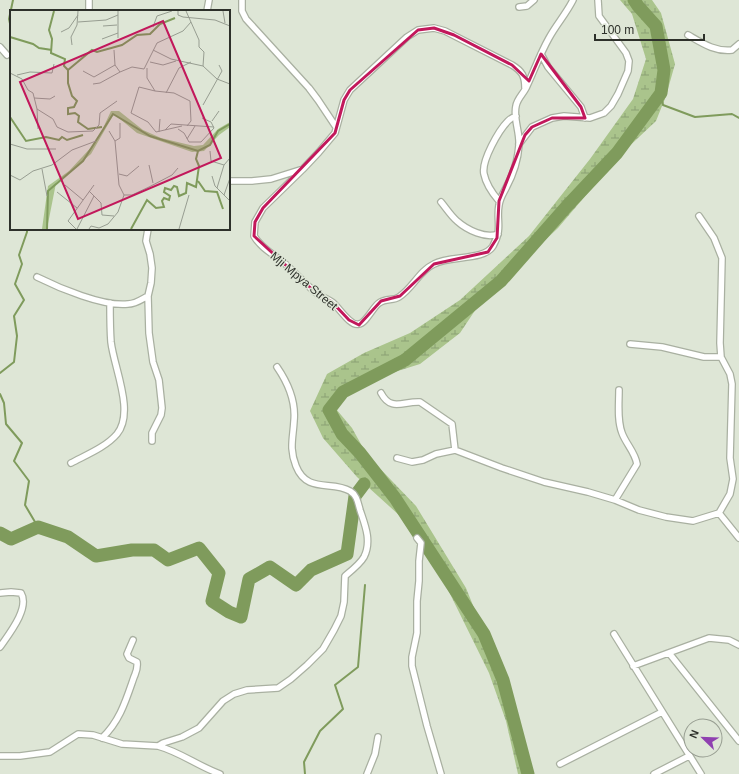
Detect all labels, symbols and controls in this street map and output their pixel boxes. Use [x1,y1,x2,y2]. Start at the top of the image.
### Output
inset map [10,10,230,230]
scale bar [595,16,704,42]
text: 100 m [601,23,634,37]
street label: Mji Mpya Street [268,249,341,314]
north arrow [683,718,723,758]
text: N [687,728,701,740]

